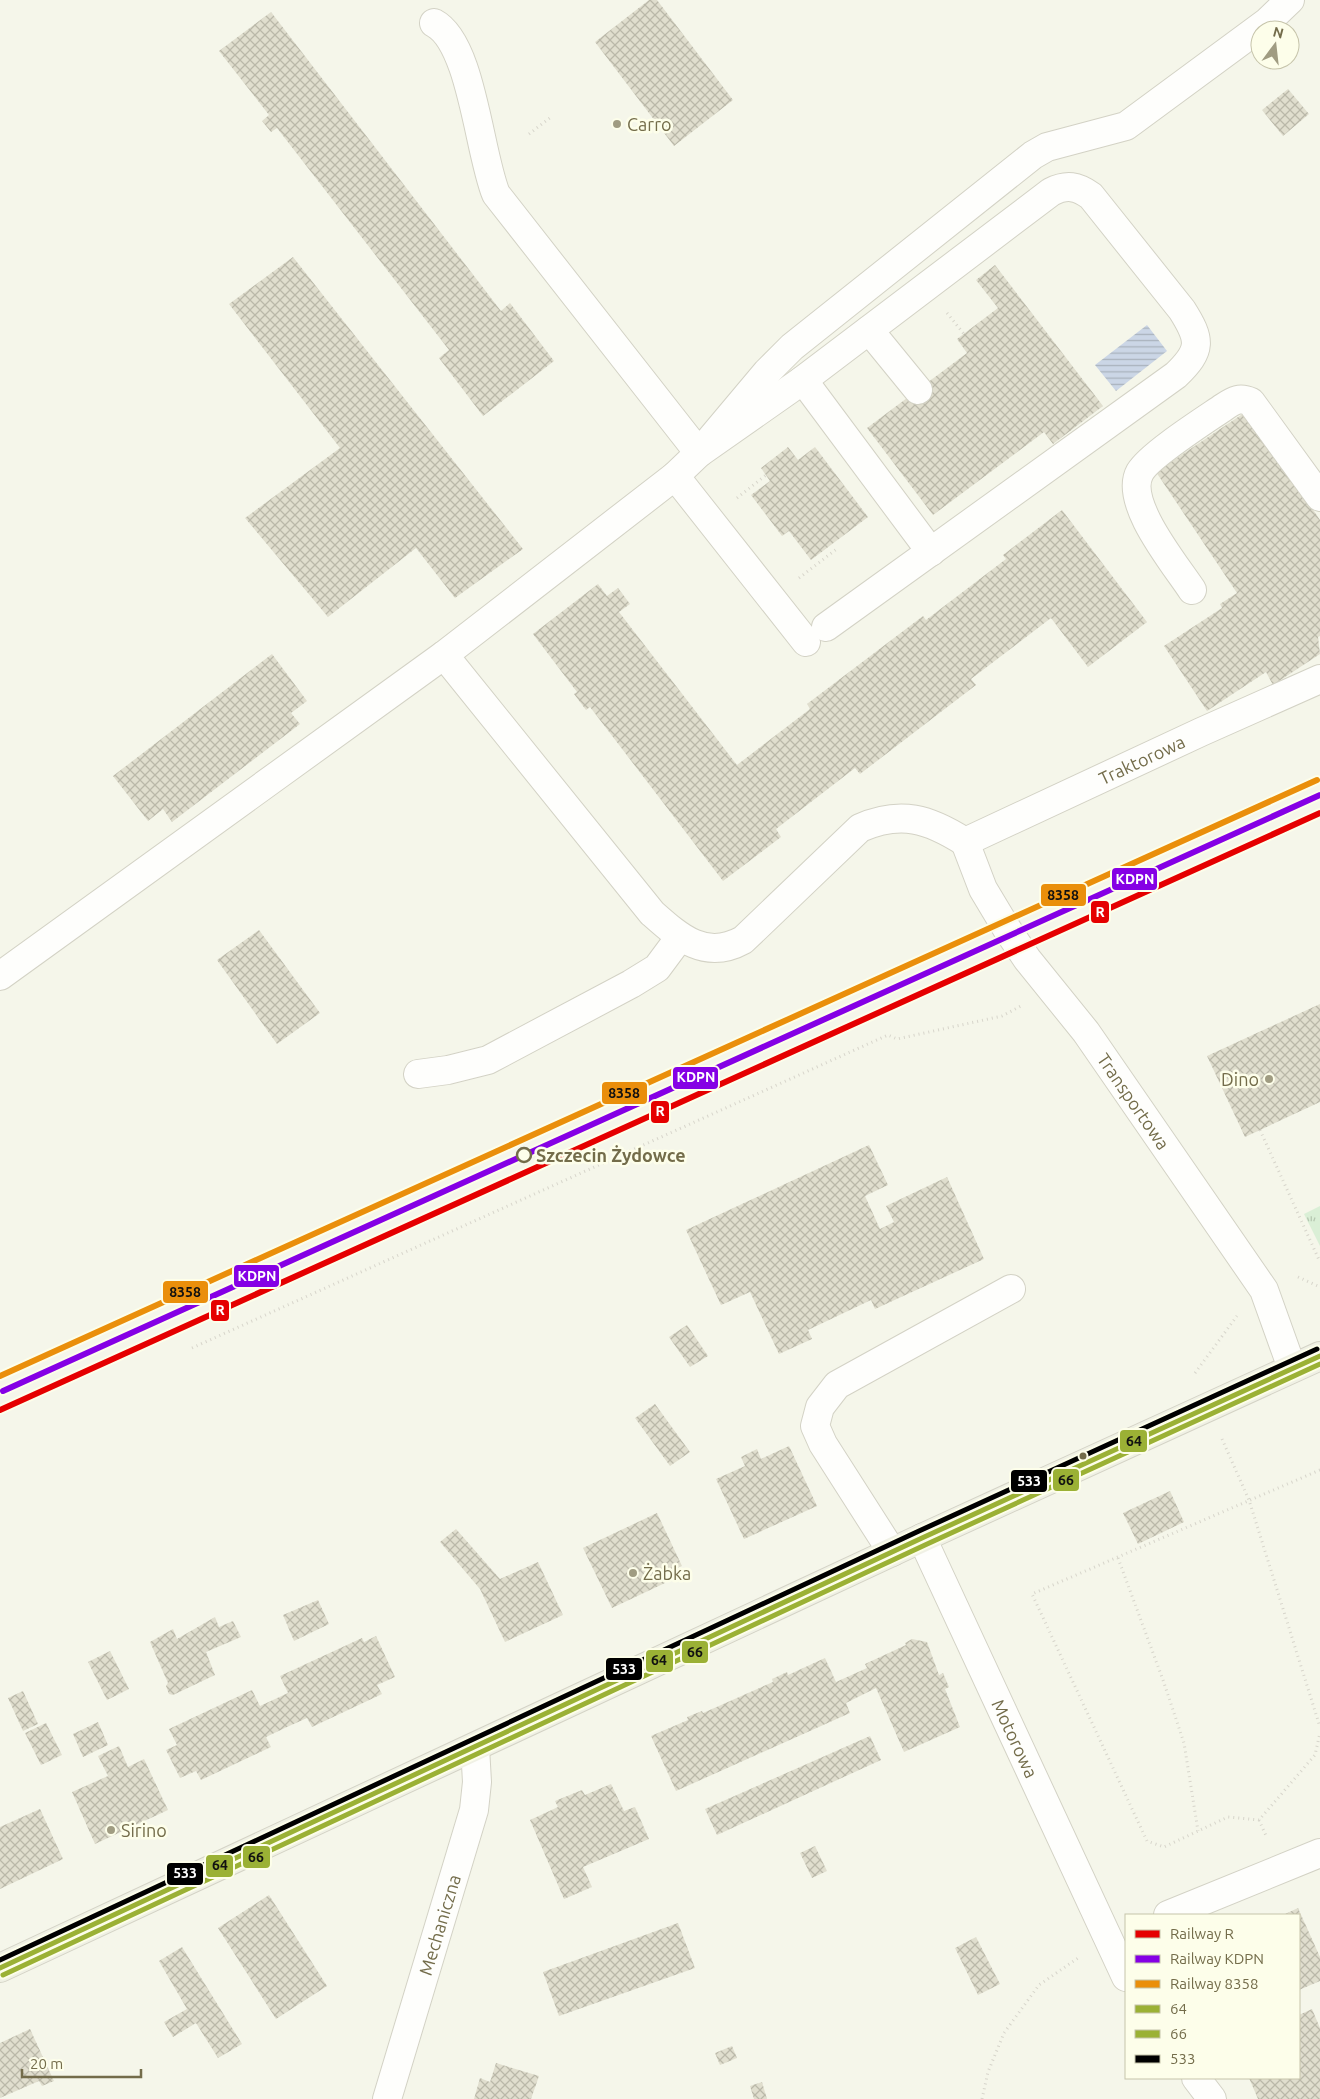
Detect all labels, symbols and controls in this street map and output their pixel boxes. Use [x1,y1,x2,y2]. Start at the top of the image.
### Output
north arrow [1250,20,1300,70]
text: N [1271,23,1285,42]
place label: Carro [627,114,671,134]
marker: Carro [611,118,623,130]
street label: Traktorowa [1096,731,1188,788]
line badge: KDPN [1111,867,1158,891]
text: KDPN [1116,871,1154,887]
line badge: 8358 [1040,883,1087,907]
text: 8358 [1047,887,1079,903]
line badge: R [1090,900,1110,924]
text: R [1095,904,1105,920]
street label: Transportowa [1094,1049,1174,1153]
line badge: KDPN [672,1066,719,1090]
text: KDPN [677,1069,715,1085]
place label: Dino [1221,1069,1259,1089]
marker: Dino [1263,1073,1275,1085]
line badge: 8358 [601,1081,648,1105]
text: 8358 [608,1085,640,1101]
line badge: R [650,1100,670,1124]
text: R [655,1103,665,1119]
place label: Szczecin Żydowce [536,1145,686,1165]
marker: Szczecin Żydowce [516,1147,532,1163]
line badge: KDPN [233,1264,280,1288]
text: KDPN [238,1268,276,1284]
line badge: 8358 [162,1280,209,1304]
text: 8358 [169,1284,201,1300]
line badge: R [210,1299,230,1322]
text: R [215,1302,225,1318]
line badge: 64 [1119,1429,1148,1453]
text: 64 [1126,1433,1142,1449]
unlabelled marker [1078,1451,1088,1461]
line badge: 66 [1052,1468,1080,1492]
line badge: 533 [1010,1469,1048,1493]
text: 66 [1058,1472,1074,1488]
text: 533 [1017,1473,1041,1489]
place label: Żabka [643,1563,691,1583]
marker: Żabka [627,1567,639,1579]
line badge: 66 [681,1640,709,1664]
text: 66 [687,1644,703,1660]
line badge: 64 [645,1649,674,1673]
text: 64 [651,1652,667,1668]
line badge: 533 [605,1657,643,1681]
text: 533 [612,1661,636,1677]
street label: Motorowa [988,1696,1042,1781]
place label: Sirino [121,1820,167,1840]
marker: Sirino [105,1824,117,1836]
line badge: 66 [242,1845,271,1869]
text: 66 [248,1849,264,1865]
line badge: 64 [205,1854,234,1878]
text: 64 [212,1857,228,1873]
line badge: 533 [166,1862,204,1886]
text: 533 [173,1865,197,1881]
street label: Mechaniczna [415,1872,464,1978]
legend [1125,1914,1300,2079]
text: Railway R [1170,1925,1234,1942]
text: Railway KDPN [1170,1950,1264,1967]
text: Railway 8358 [1170,1975,1258,1992]
text: 64 [1170,2000,1187,2017]
text: 66 [1170,2025,1187,2042]
scale bar [22,2046,141,2078]
text: 533 [1170,2050,1195,2067]
text: 20 m [30,2055,63,2072]

